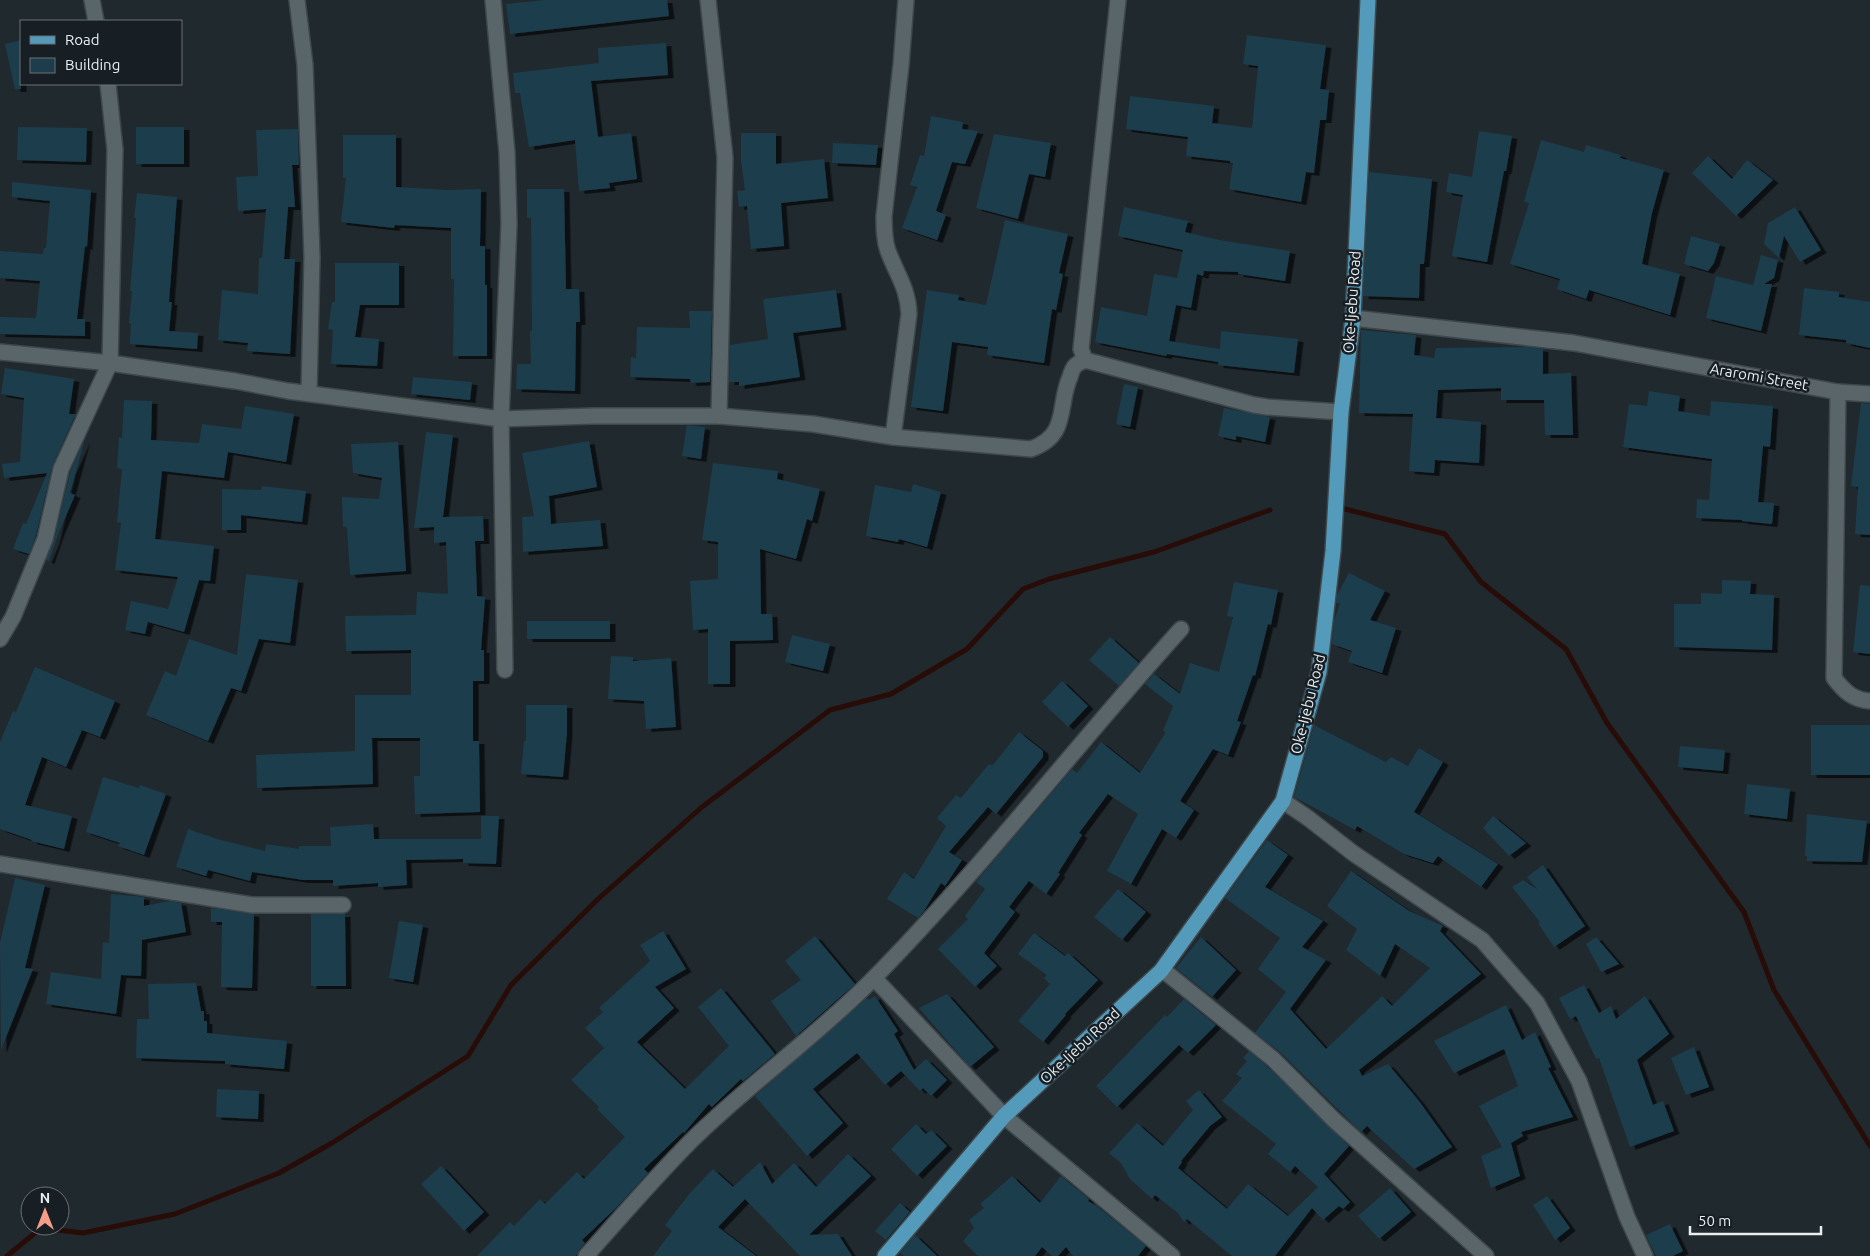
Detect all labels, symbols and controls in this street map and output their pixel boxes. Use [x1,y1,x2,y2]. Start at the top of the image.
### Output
legend [20,20,182,85]
text: Road [65,31,100,48]
text: Building [65,56,120,73]
street label: Oke-Ijebu Road [1339,250,1364,354]
street label: Araromi Street [1709,359,1810,394]
street label: Oke-Ijebu Road [1287,652,1328,756]
street label: Oke-Ijebu Road [1036,1004,1123,1087]
north arrow [20,1186,70,1236]
text: N [40,1190,50,1206]
scale bar [1690,1204,1821,1236]
text: 50 m [1698,1212,1731,1229]

